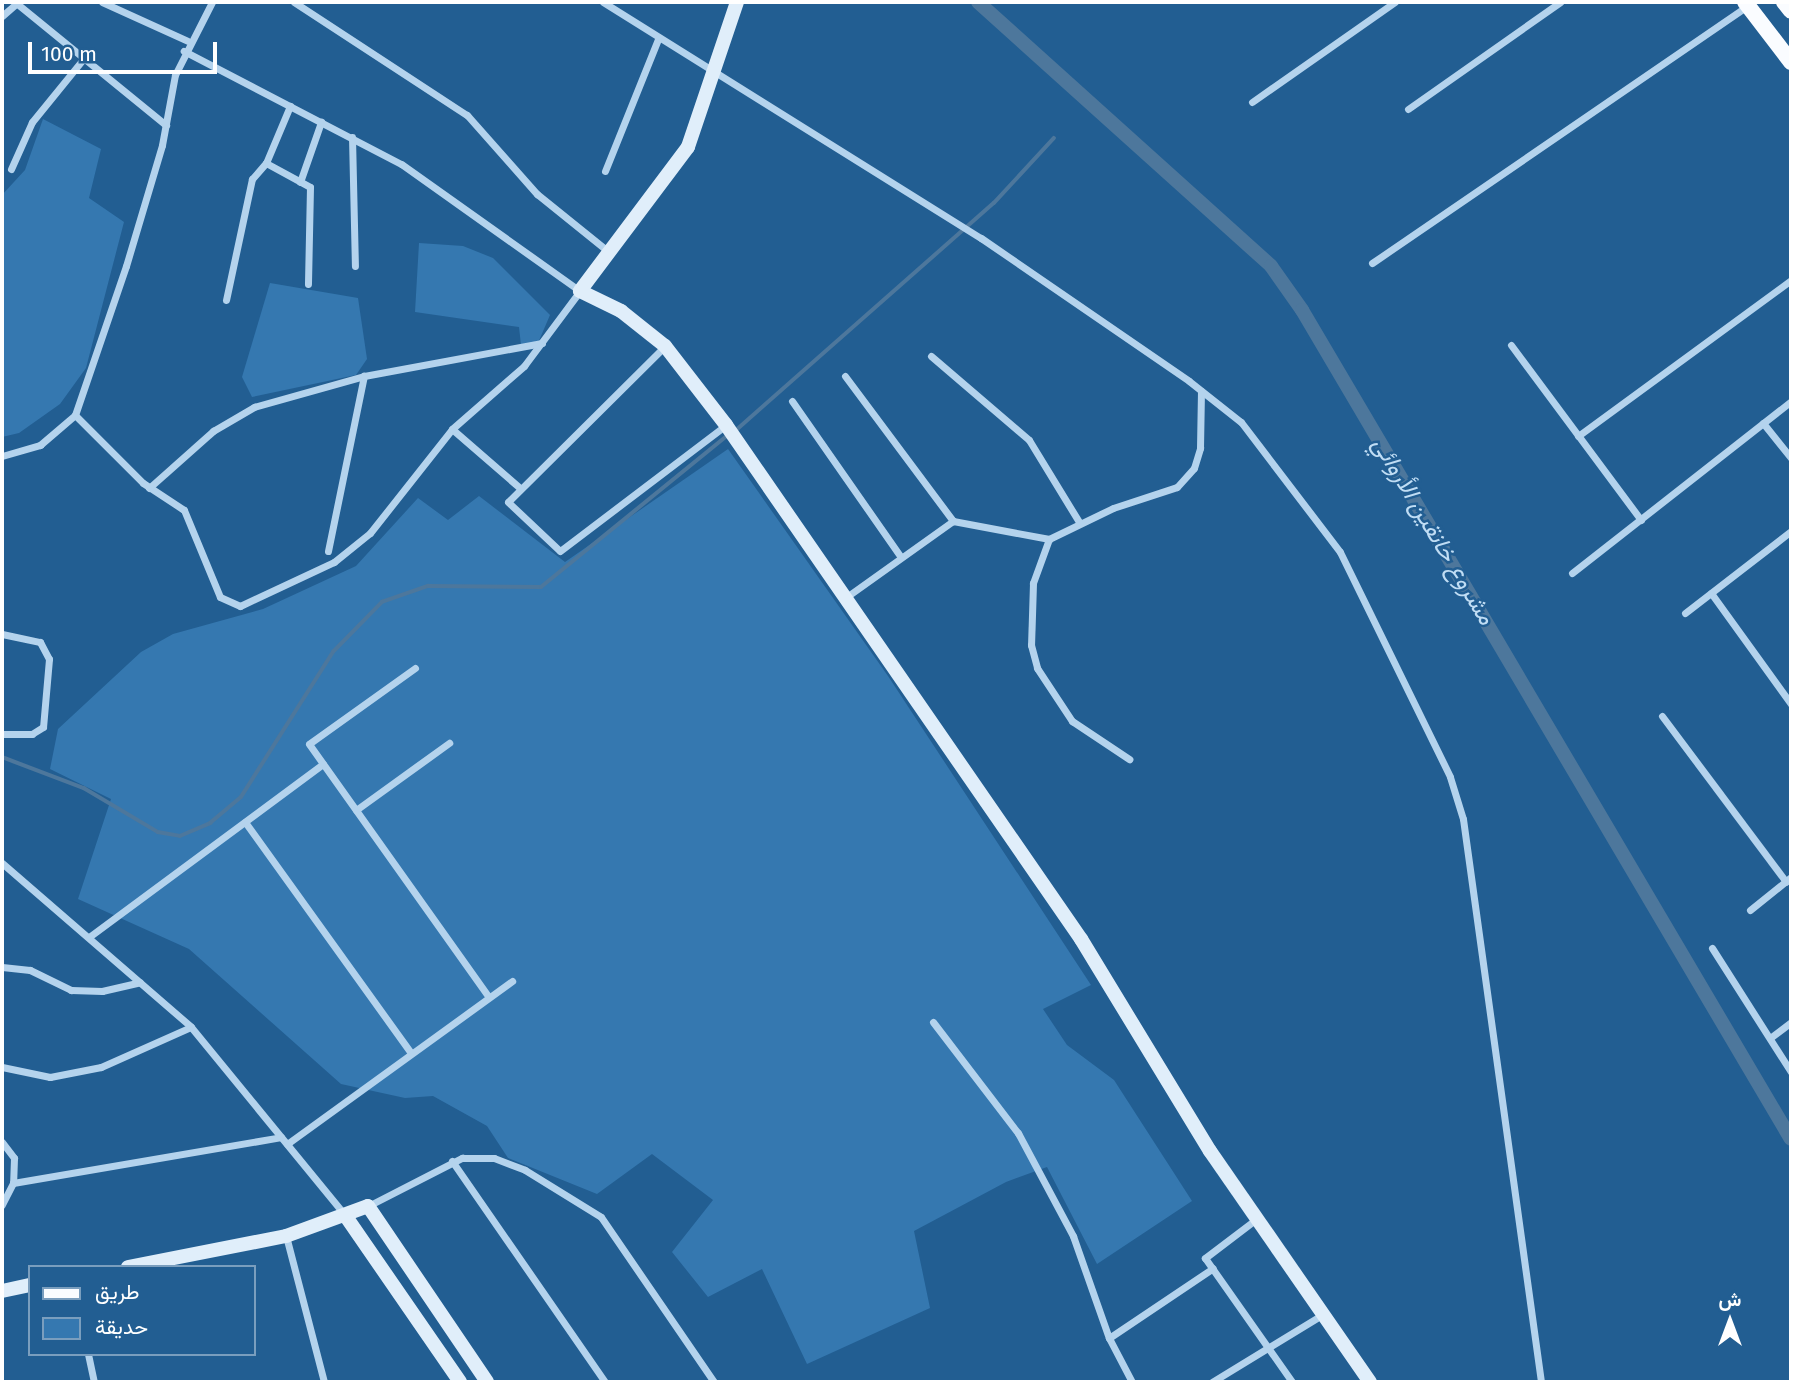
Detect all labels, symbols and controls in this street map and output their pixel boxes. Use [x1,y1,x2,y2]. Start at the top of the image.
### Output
scale bar [32,28,220,72]
text: 100 m [41,41,97,67]
water label: مشروع خانقين الأروائي [1366,432,1500,630]
legend [28,1265,256,1356]
text: طريق [95,1279,140,1305]
north arrow [1695,1286,1765,1356]
text: ش [1719,1288,1741,1311]
text: حديقة [95,1314,148,1340]

